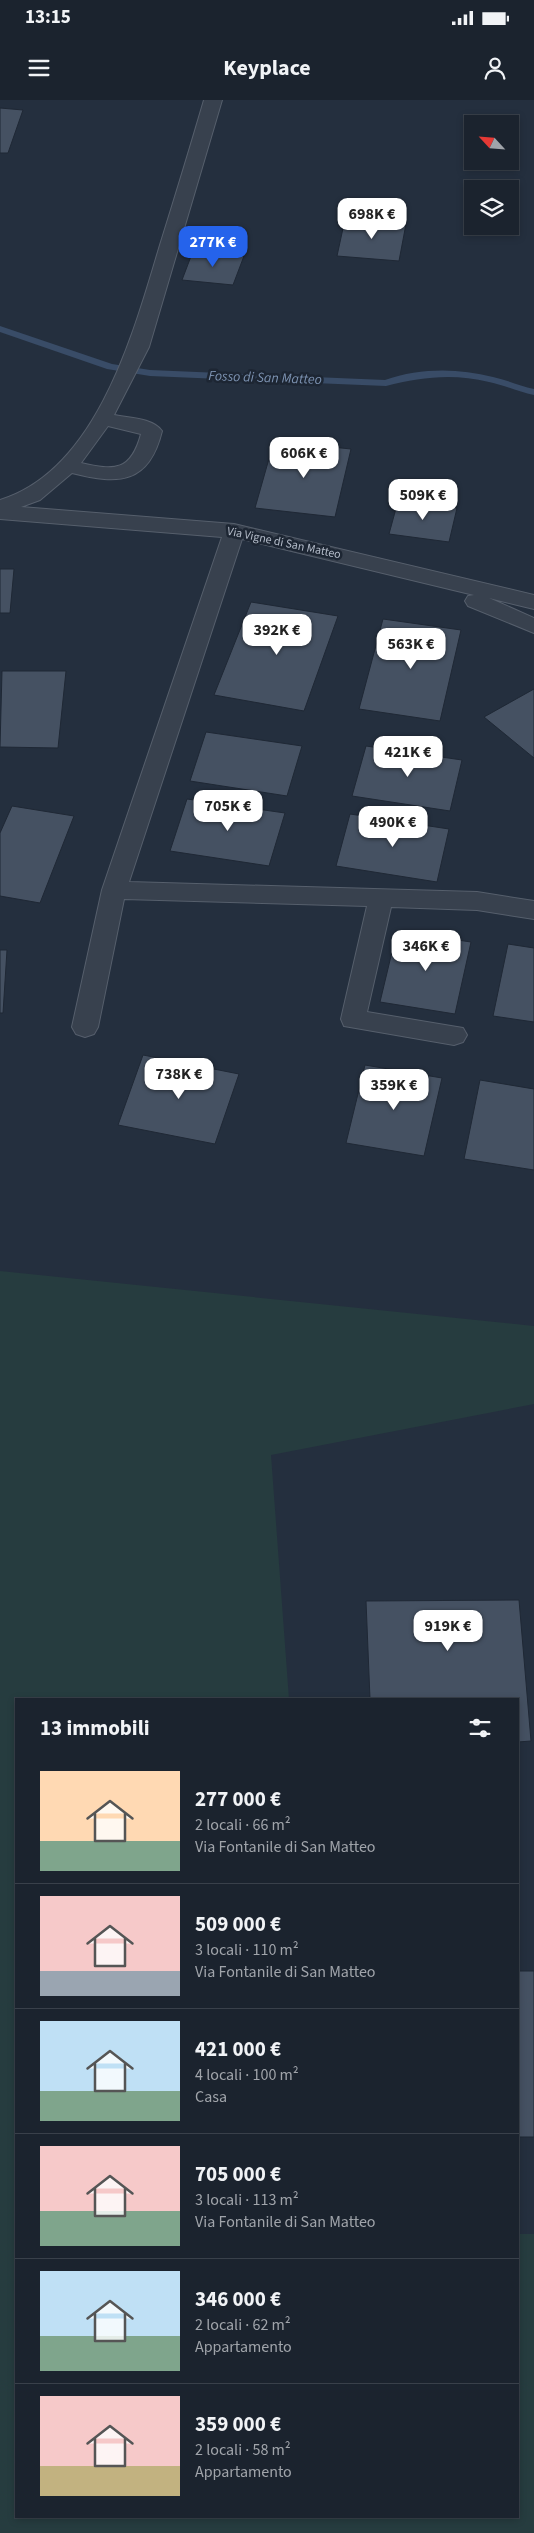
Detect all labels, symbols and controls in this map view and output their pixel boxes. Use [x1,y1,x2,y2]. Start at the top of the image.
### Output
text: 13:15 [25,4,71,31]
text: Keyplace [223,52,311,84]
icon: menu [25,54,53,82]
icon: person [481,54,509,82]
north arrow [464,115,519,170]
map controls [464,115,519,235]
button: layers [464,180,519,235]
pin: 698K € [331,198,413,240]
text: 698K € [349,203,395,225]
pin: 277K € [172,226,254,268]
text: 277K € [190,231,236,253]
water label: Fosso di San Matteo [208,366,322,390]
pin: 606K € [263,436,345,479]
text: 606K € [281,442,327,464]
pin: 509K € [382,478,464,521]
text: 509K € [400,484,446,506]
street label: Via Vigne di San Matteo [226,523,342,563]
pin: 392K € [236,614,318,656]
text: 392K € [254,619,300,641]
pin: 563K € [370,628,452,670]
text: 563K € [388,633,434,655]
pin: 421K € [367,736,449,778]
text: 421K € [385,741,431,763]
pin: 705K € [187,790,269,832]
text: 705K € [205,795,251,817]
pin: 490K € [352,806,434,848]
text: 490K € [370,811,416,833]
pin: 346K € [385,930,467,972]
text: 346K € [403,935,449,957]
pin: 738K € [138,1058,220,1100]
text: 738K € [156,1063,202,1085]
pin: 359K € [353,1068,435,1111]
text: 359K € [371,1074,417,1096]
pin: 919K € [407,1610,489,1652]
text: 919K € [425,1615,471,1637]
text: 13 immobili [40,1713,149,1743]
icon: filters [466,1714,494,1742]
text: 277 000 € [195,1784,281,1814]
icon: home [80,1791,140,1851]
text: 2 locali · 66 m² [195,1814,291,1836]
text: Via Fontanile di San Matteo [195,1836,376,1858]
text: 509 000 € [195,1909,281,1939]
icon: home [80,1916,140,1976]
text: 3 locali · 110 m² [195,1939,299,1961]
text: Via Fontanile di San Matteo [195,1961,376,1983]
text: 421 000 € [195,2034,281,2064]
icon: home [80,2041,140,2101]
text: 4 locali · 100 m² [195,2064,299,2086]
text: Casa [195,2086,227,2108]
text: 705 000 € [195,2159,281,2189]
icon: home [80,2166,140,2226]
text: 3 locali · 113 m² [195,2189,299,2211]
text: Via Fontanile di San Matteo [195,2211,376,2233]
text: 346 000 € [195,2284,281,2314]
icon: home [80,2291,140,2351]
text: 2 locali · 62 m² [195,2314,291,2336]
text: Appartamento [195,2336,292,2358]
text: 359 000 € [195,2409,281,2439]
icon: home [80,2416,140,2476]
text: 2 locali · 58 m² [195,2439,291,2461]
text: Appartamento [195,2461,292,2483]

